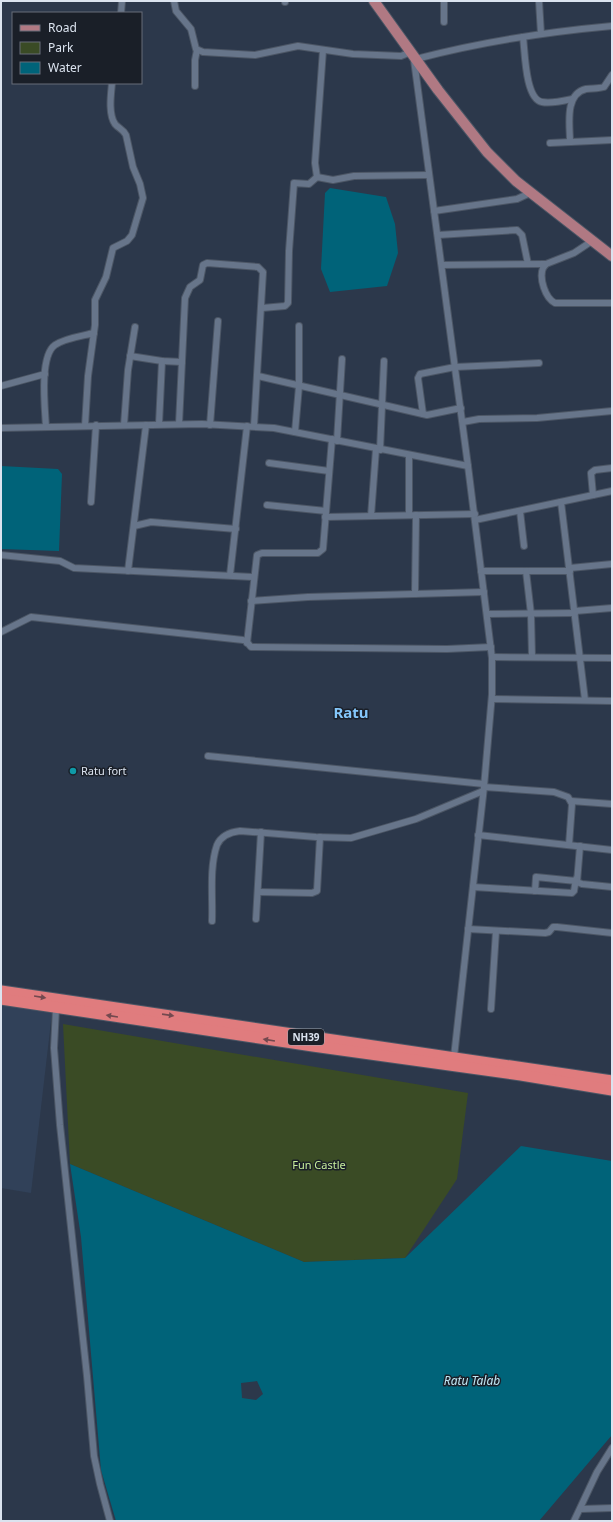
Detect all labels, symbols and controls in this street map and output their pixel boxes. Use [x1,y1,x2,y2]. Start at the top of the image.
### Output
legend [12,12,142,84]
text: Road [48,19,77,36]
text: Park [48,39,74,56]
text: Water [48,59,82,76]
district label: Ratu [333,702,369,722]
place label: Ratu fort [81,763,127,778]
marker: Ratu fort [68,766,78,776]
one-way arrow [33,994,46,1000]
one-way arrow [162,1012,174,1018]
one-way arrow [106,1013,118,1019]
road number: NH39 [288,1029,324,1045]
one-way arrow [263,1037,275,1043]
park label: Fun Castle [292,1157,346,1172]
water label: Ratu Talab [444,1372,500,1389]

